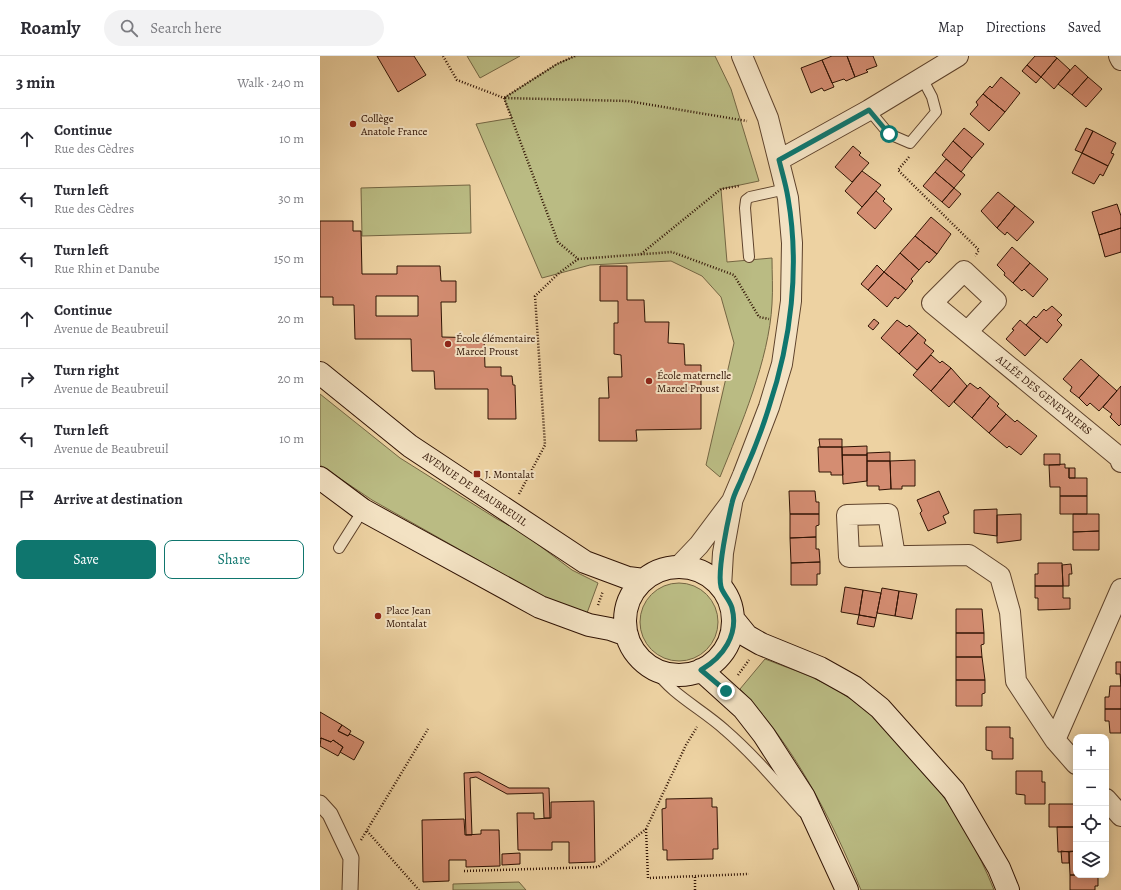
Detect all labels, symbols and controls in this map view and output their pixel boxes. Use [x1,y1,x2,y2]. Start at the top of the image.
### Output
search box [104,10,384,46]
text: Roamly [20,15,80,41]
icon: search [118,17,140,39]
text: Search here [150,18,222,38]
text: Map [938,18,964,37]
text: Directions [986,18,1046,37]
text: Saved [1068,18,1101,37]
text: 3 min [16,71,55,94]
text: Walk · 240 m [237,74,304,91]
place label: Collège Anatole France [360,111,427,139]
marker: Collège Anatole France [348,119,358,129]
text: Continue [54,120,112,140]
route start [880,125,898,143]
icon: ahead [16,128,38,150]
text: 10 m [279,130,304,147]
text: Rue des Cèdres [54,140,134,157]
text: Turn left [54,180,109,200]
icon: left [16,188,38,210]
text: 30 m [278,190,304,207]
text: Rue des Cèdres [54,200,134,217]
text: Turn left [54,240,109,260]
icon: left [16,248,38,270]
text: 150 m [274,250,304,267]
text: Rue Rhin et Danube [54,260,160,277]
text: Continue [54,300,112,320]
icon: ahead [16,308,38,330]
text: 20 m [278,310,304,327]
text: Avenue de Beaubreuil [54,320,168,337]
place label: École élémentaire Marcel Proust [456,331,536,359]
marker: École élémentaire Marcel Proust [443,339,453,349]
street label: ALLÉE DES GENEVRIERS [992,351,1095,438]
text: Turn right [54,360,119,380]
icon: right [16,368,38,390]
place label: École maternelle Marcel Proust [657,368,731,396]
text: 20 m [278,370,304,387]
marker: École maternelle Marcel Proust [644,376,654,386]
text: Avenue de Beaubreuil [54,380,168,397]
text: Turn left [54,420,109,440]
icon: left [16,428,38,450]
text: 10 m [279,430,304,447]
text: Avenue de Beaubreuil [54,440,168,457]
street label: AVENUE DE BEAUBREUIL [419,448,531,530]
place label: J. Montalat [485,467,534,482]
marker: J. Montalat [472,469,482,479]
icon: arrive [16,488,38,510]
text: Arrive at destination [54,489,183,509]
button: Save [16,540,156,579]
button: Share [164,540,304,579]
place label: Place Jean Montalat [386,603,431,631]
marker: Place Jean Montalat [373,611,383,621]
route end [717,682,735,700]
map controls [1073,734,1109,878]
button: + [1073,734,1109,770]
button: − [1073,770,1109,806]
button: locate [1073,806,1109,842]
button: layers [1073,842,1109,878]

